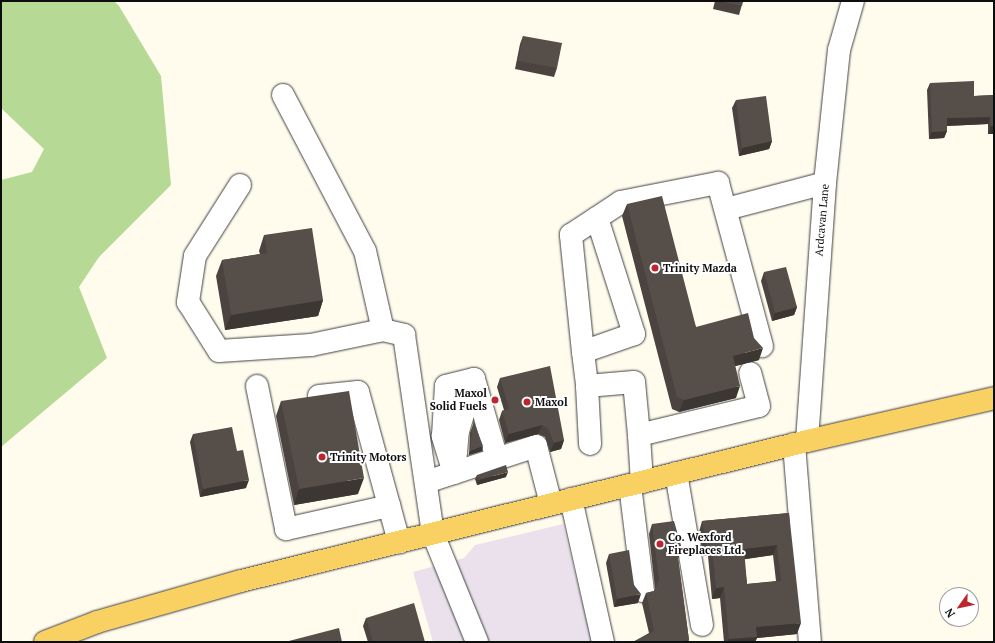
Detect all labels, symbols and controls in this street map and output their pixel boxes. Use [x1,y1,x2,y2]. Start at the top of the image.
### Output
street label: Ardcavan Lane [812,183,832,257]
place label: Trinity Mazda [663,261,737,275]
marker: Trinity Mazda [650,263,660,273]
place label: Maxol Solid Fuels [430,387,487,413]
marker: Maxol Solid Fuels [490,395,500,405]
place label: Maxol [535,395,568,409]
marker: Maxol [522,397,532,407]
place label: Trinity Motors [330,450,407,464]
marker: Trinity Motors [317,452,327,462]
place label: Co. Wexford Fireplaces Ltd. [668,531,744,557]
marker: Co. Wexford Fireplaces Ltd. [655,539,665,549]
north arrow [939,587,979,627]
text: N [942,606,958,620]

